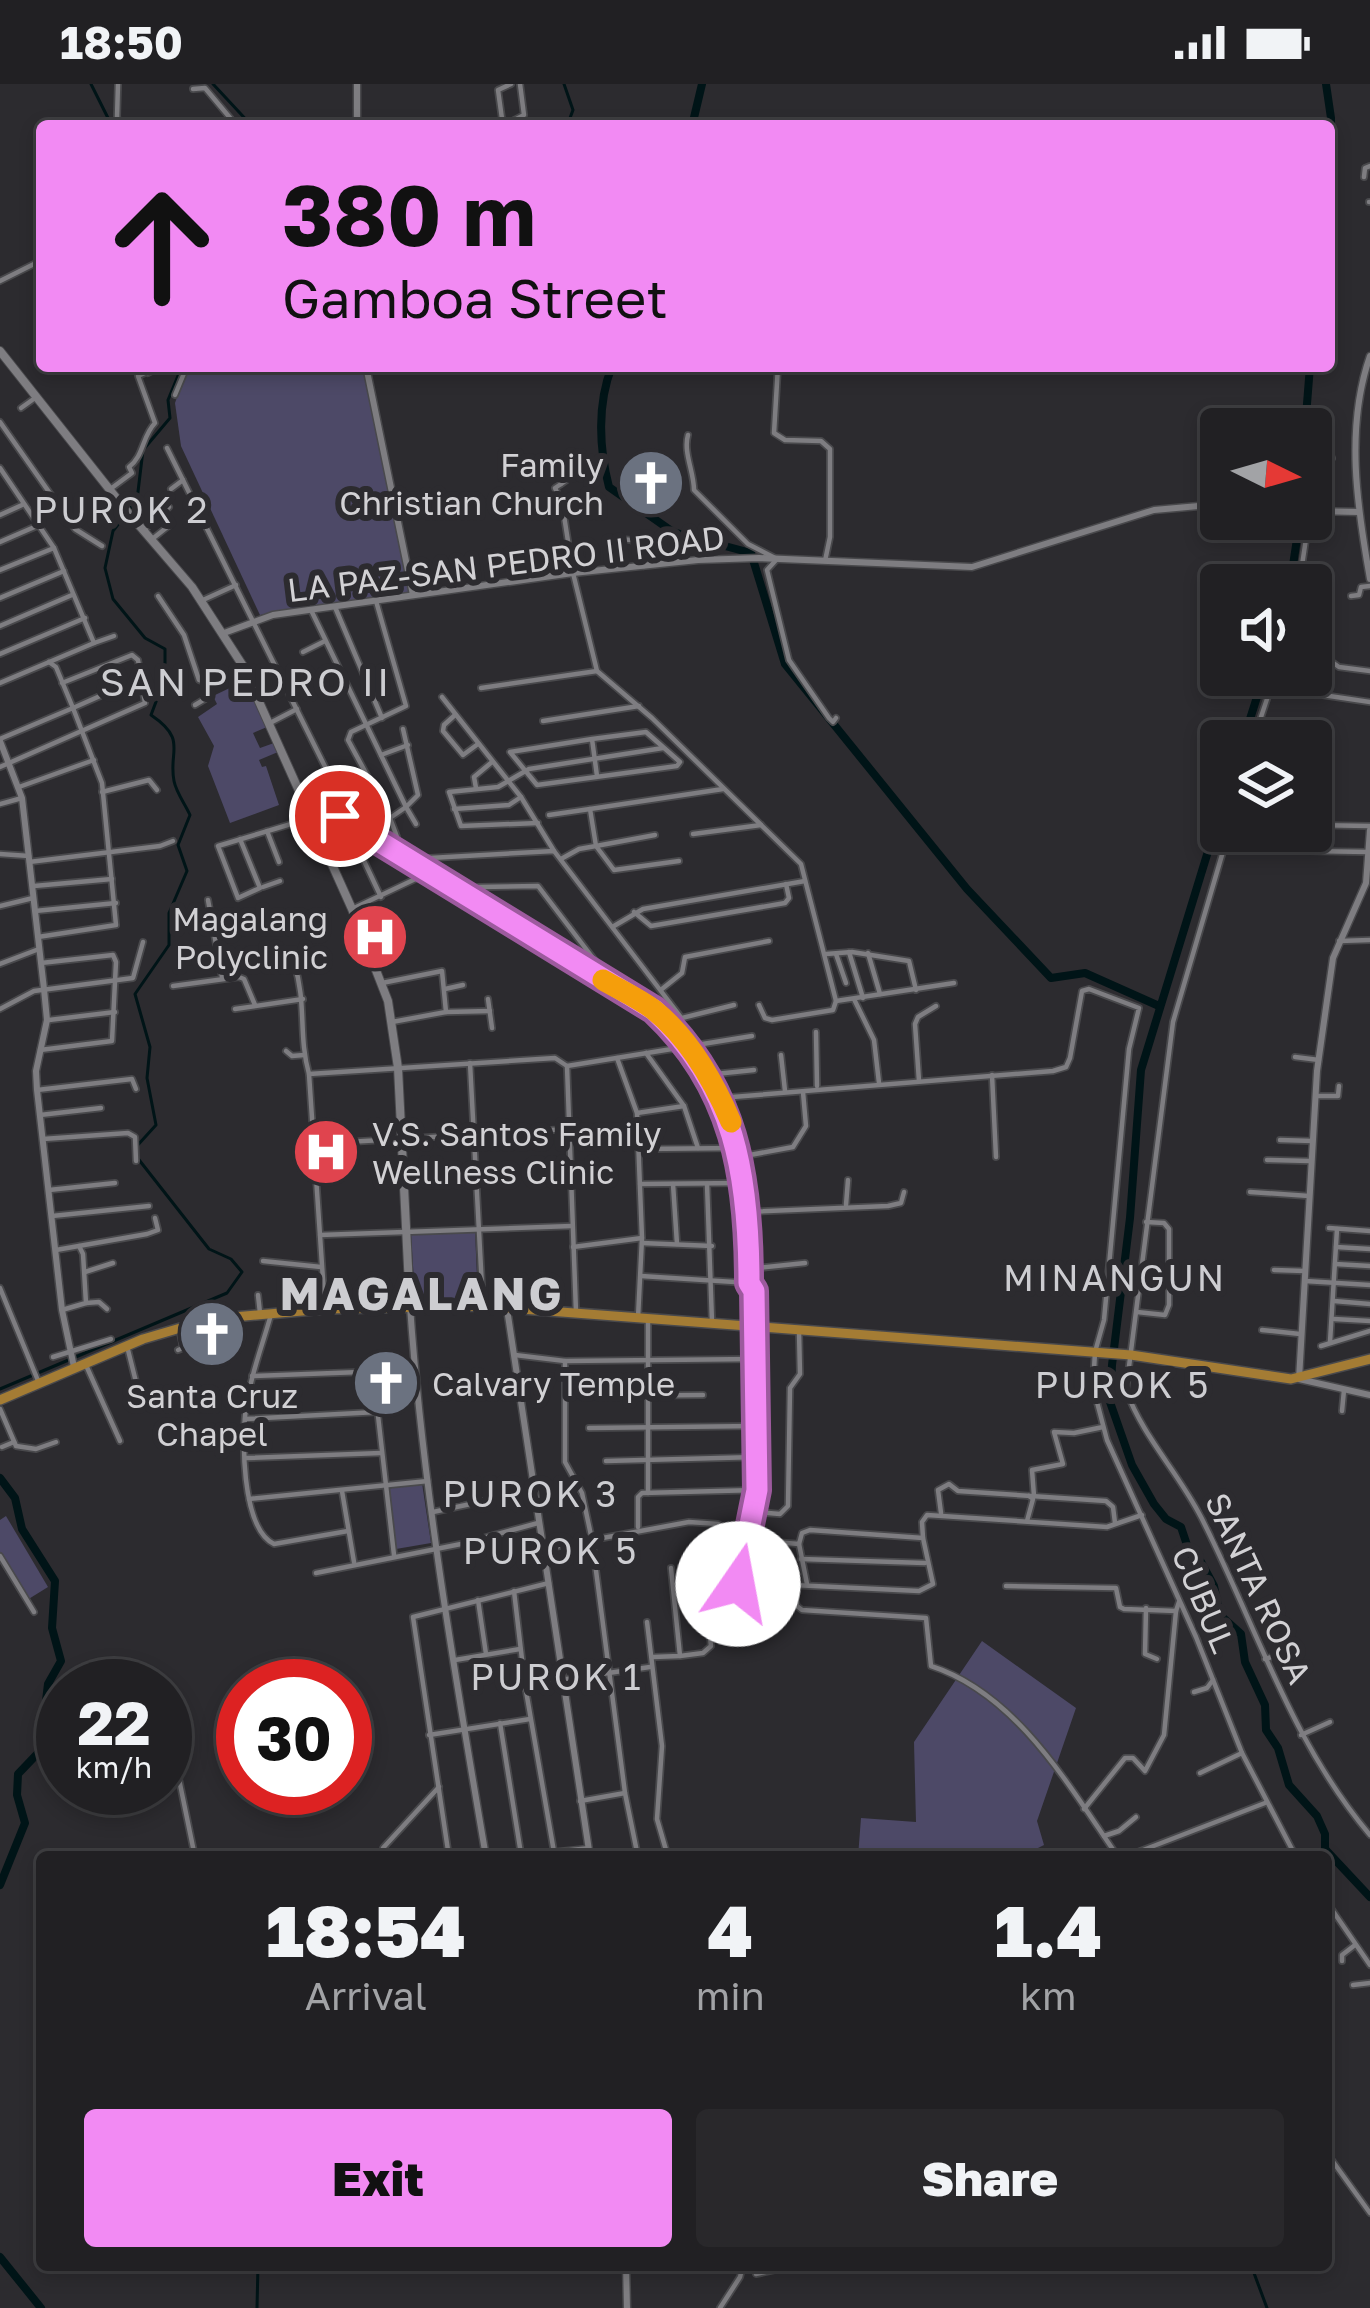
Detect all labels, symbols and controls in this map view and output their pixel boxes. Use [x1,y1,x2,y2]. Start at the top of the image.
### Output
text: 18:50 [60,15,183,69]
text: 380 m [282,164,536,264]
icon: ahead [84,168,240,324]
text: Gamboa Street [282,265,668,330]
north arrow [1200,408,1332,540]
map controls [1200,408,1332,852]
place label: Family Christian Church [339,445,604,522]
church icon: Family Christian Church [616,448,686,518]
district label: PUROK 2 [34,488,210,531]
street label: LA PAZ-SAN PEDRO II ROAD [285,517,727,609]
button: sound [1200,564,1332,696]
district label: SAN PEDRO II [100,658,392,705]
button: layers [1200,720,1332,852]
pin [289,765,391,867]
icon: arrive [307,783,373,849]
place label: Magalang Polyclinic [172,899,328,976]
hospital icon: Magalang Polyclinic [340,902,410,972]
place label: V.S. Santos Family Wellness Clinic [372,1114,662,1191]
hospital icon: V.S. Santos Family Wellness Clinic [291,1117,361,1187]
district label: MINANGUN [1003,1256,1227,1299]
district label: MAGALANG [279,1266,565,1320]
church icon: Santa Cruz Chapel [177,1299,247,1369]
church icon: Calvary Temple [351,1348,421,1418]
district label: PUROK 5 [1035,1363,1211,1406]
place label: Calvary Temple [432,1364,675,1403]
place label: Santa Cruz Chapel [126,1376,298,1453]
district label: PUROK 3 [443,1472,619,1515]
street label: SANTA ROSA [1198,1486,1320,1690]
position arrow [675,1521,801,1647]
district label: PUROK 5 [463,1529,639,1572]
street label: CUBUL [1164,1540,1244,1658]
district label: PUROK 1 [470,1655,644,1698]
speed limit sign: 30 [216,1659,372,1815]
text: 22 [77,1686,151,1758]
text: km/h [76,1749,152,1785]
text: 18:54 [266,1886,466,1973]
text: 4 [707,1886,753,1973]
text: 1.4 [995,1886,1102,1973]
text: Arrival [305,1972,427,2019]
text: min [696,1972,765,2019]
text: km [1020,1972,1077,2019]
button: Exit [84,2109,672,2247]
button: Share [696,2109,1284,2247]

